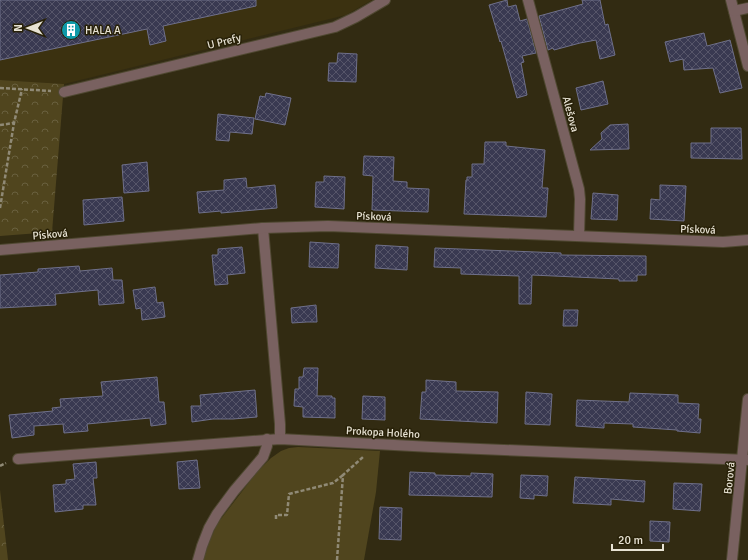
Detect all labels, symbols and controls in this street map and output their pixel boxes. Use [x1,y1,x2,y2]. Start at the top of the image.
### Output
north arrow [8,8,48,48]
building icon: HALA A [60,19,82,41]
text: N [12,24,25,32]
place label: HALA A [85,24,121,37]
street label: U Prefy [206,31,243,52]
street label: Alešova [560,95,582,134]
street label: Písková [356,209,392,224]
street label: Písková [680,222,716,237]
street label: Písková [32,226,69,243]
street label: Prokopa Holého [346,424,421,441]
street label: Borová [721,461,738,495]
scale bar [612,526,663,552]
text: 20 m [618,533,643,548]

